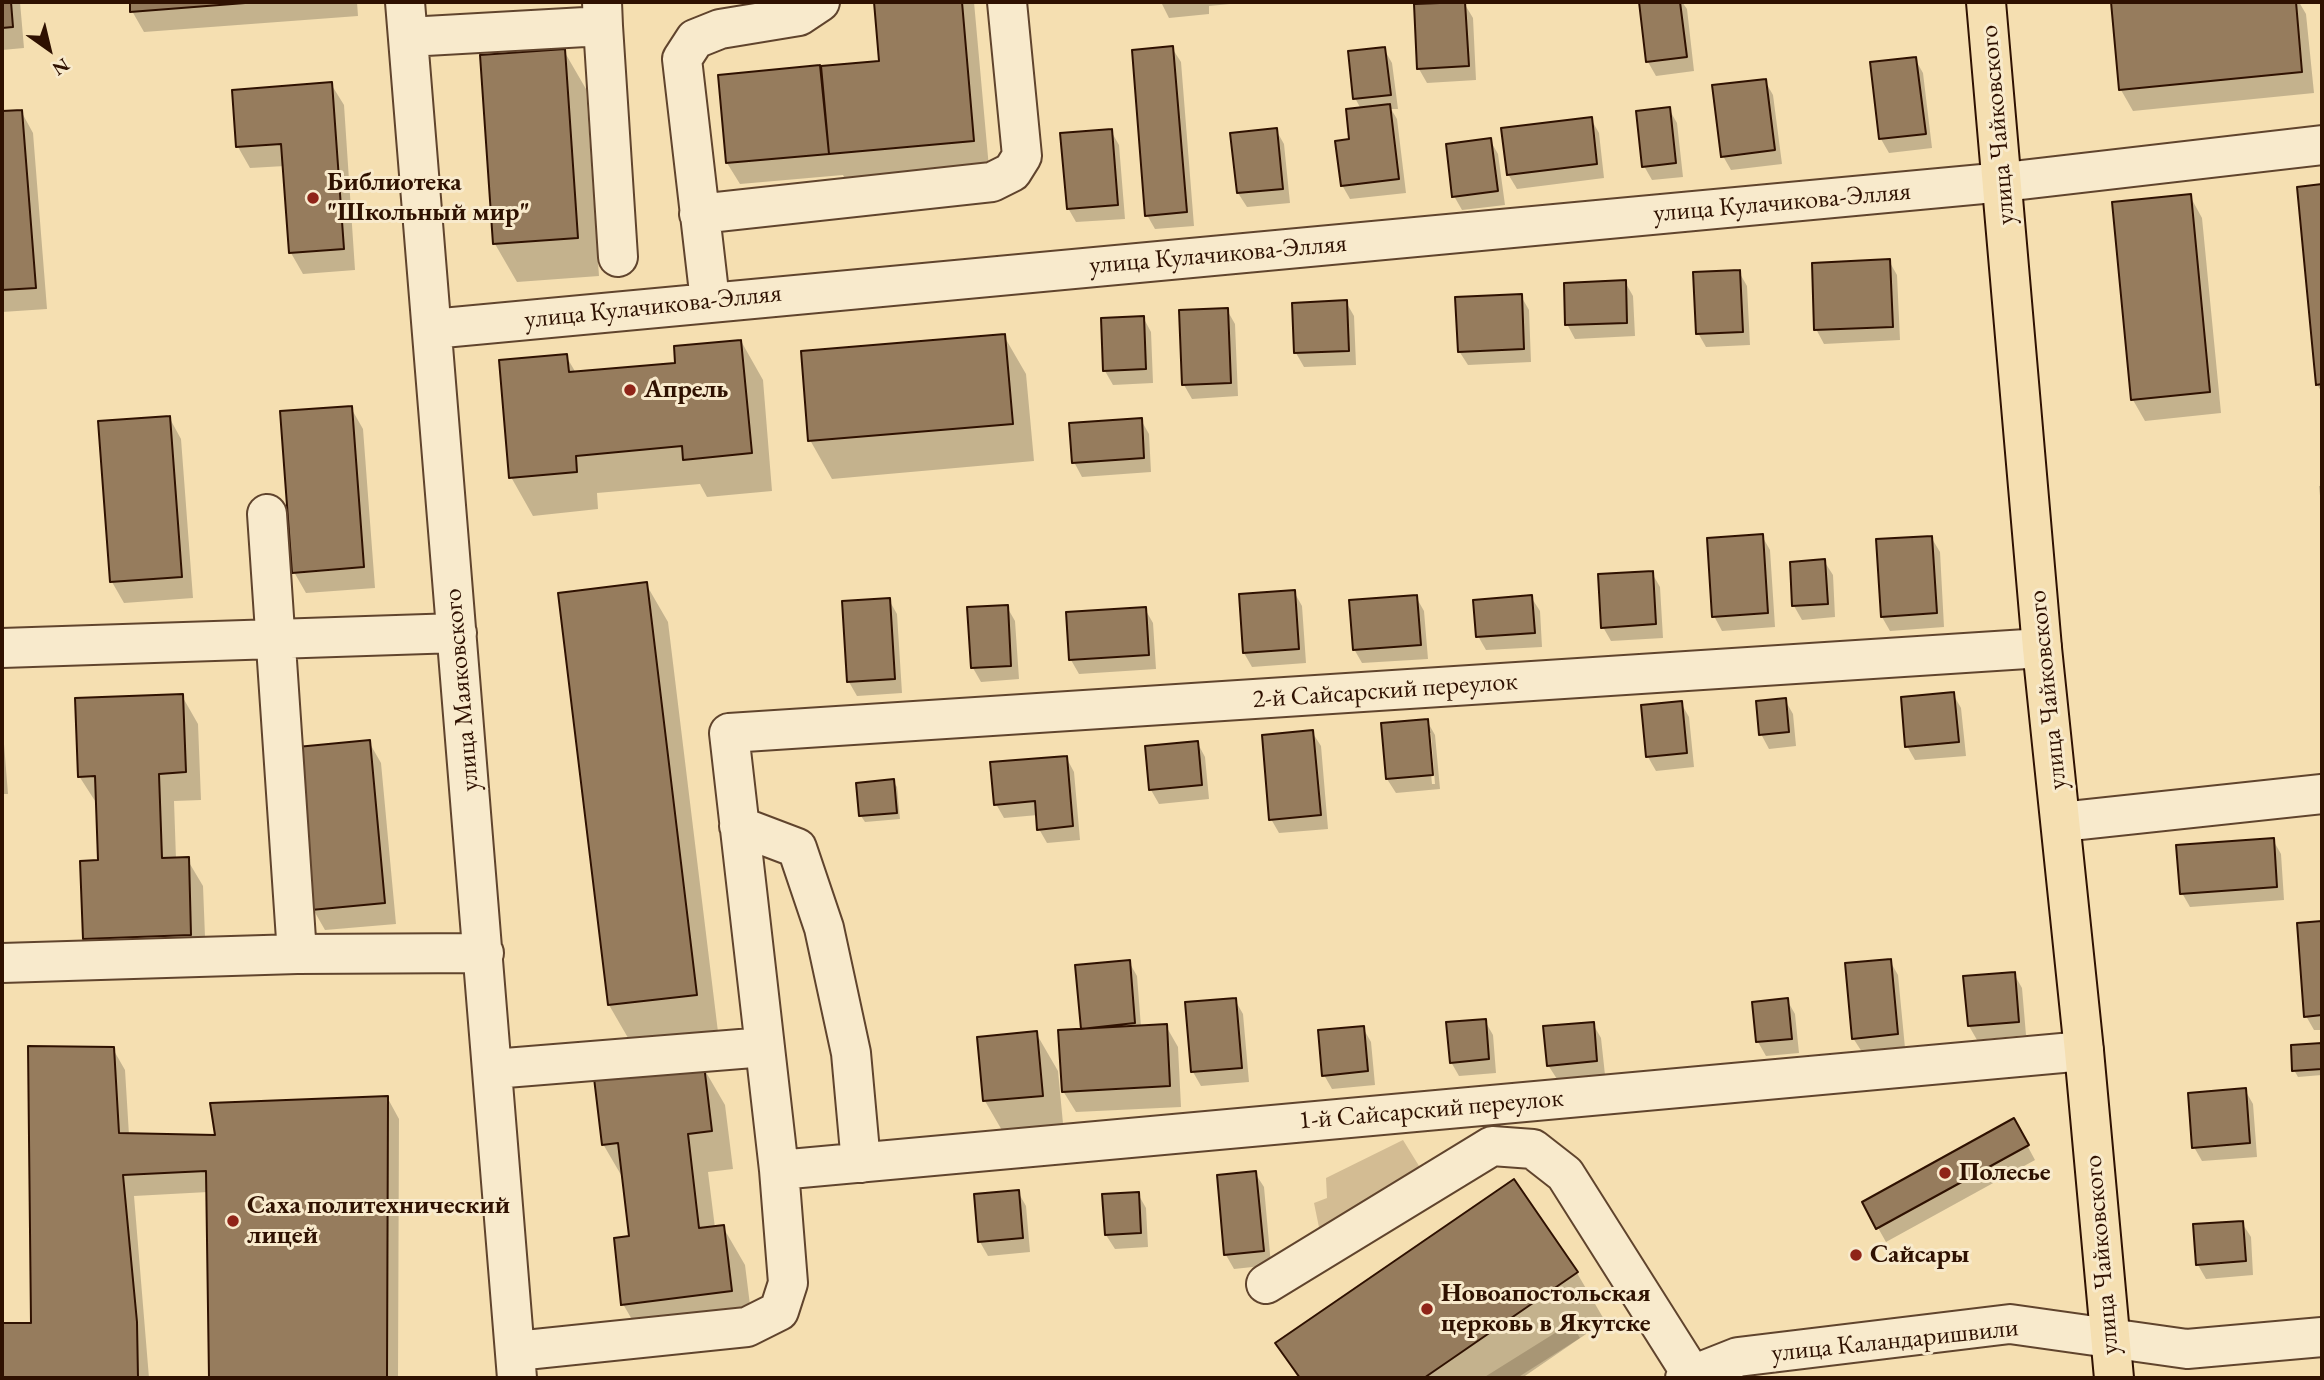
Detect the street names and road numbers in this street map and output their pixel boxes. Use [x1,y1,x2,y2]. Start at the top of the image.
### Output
street label: улица Чайковского [1974,24,2022,226]
street label: улица Кулачикова-Элляя [1652,176,1912,230]
street label: улица Кулачикова-Элляя [1088,228,1348,282]
street label: улица Кулачикова-Элляя [523,278,783,336]
street label: улица Маяковского [438,587,486,793]
street label: улица Чайковского [2022,589,2074,791]
street label: 2-й Сайсарский переулок [1251,666,1519,716]
street label: 1-й Сайсарский переулок [1297,1083,1565,1137]
street label: улица Чайковского [2078,1154,2126,1356]
street label: улица Каландаришвили [1770,1313,2020,1369]

